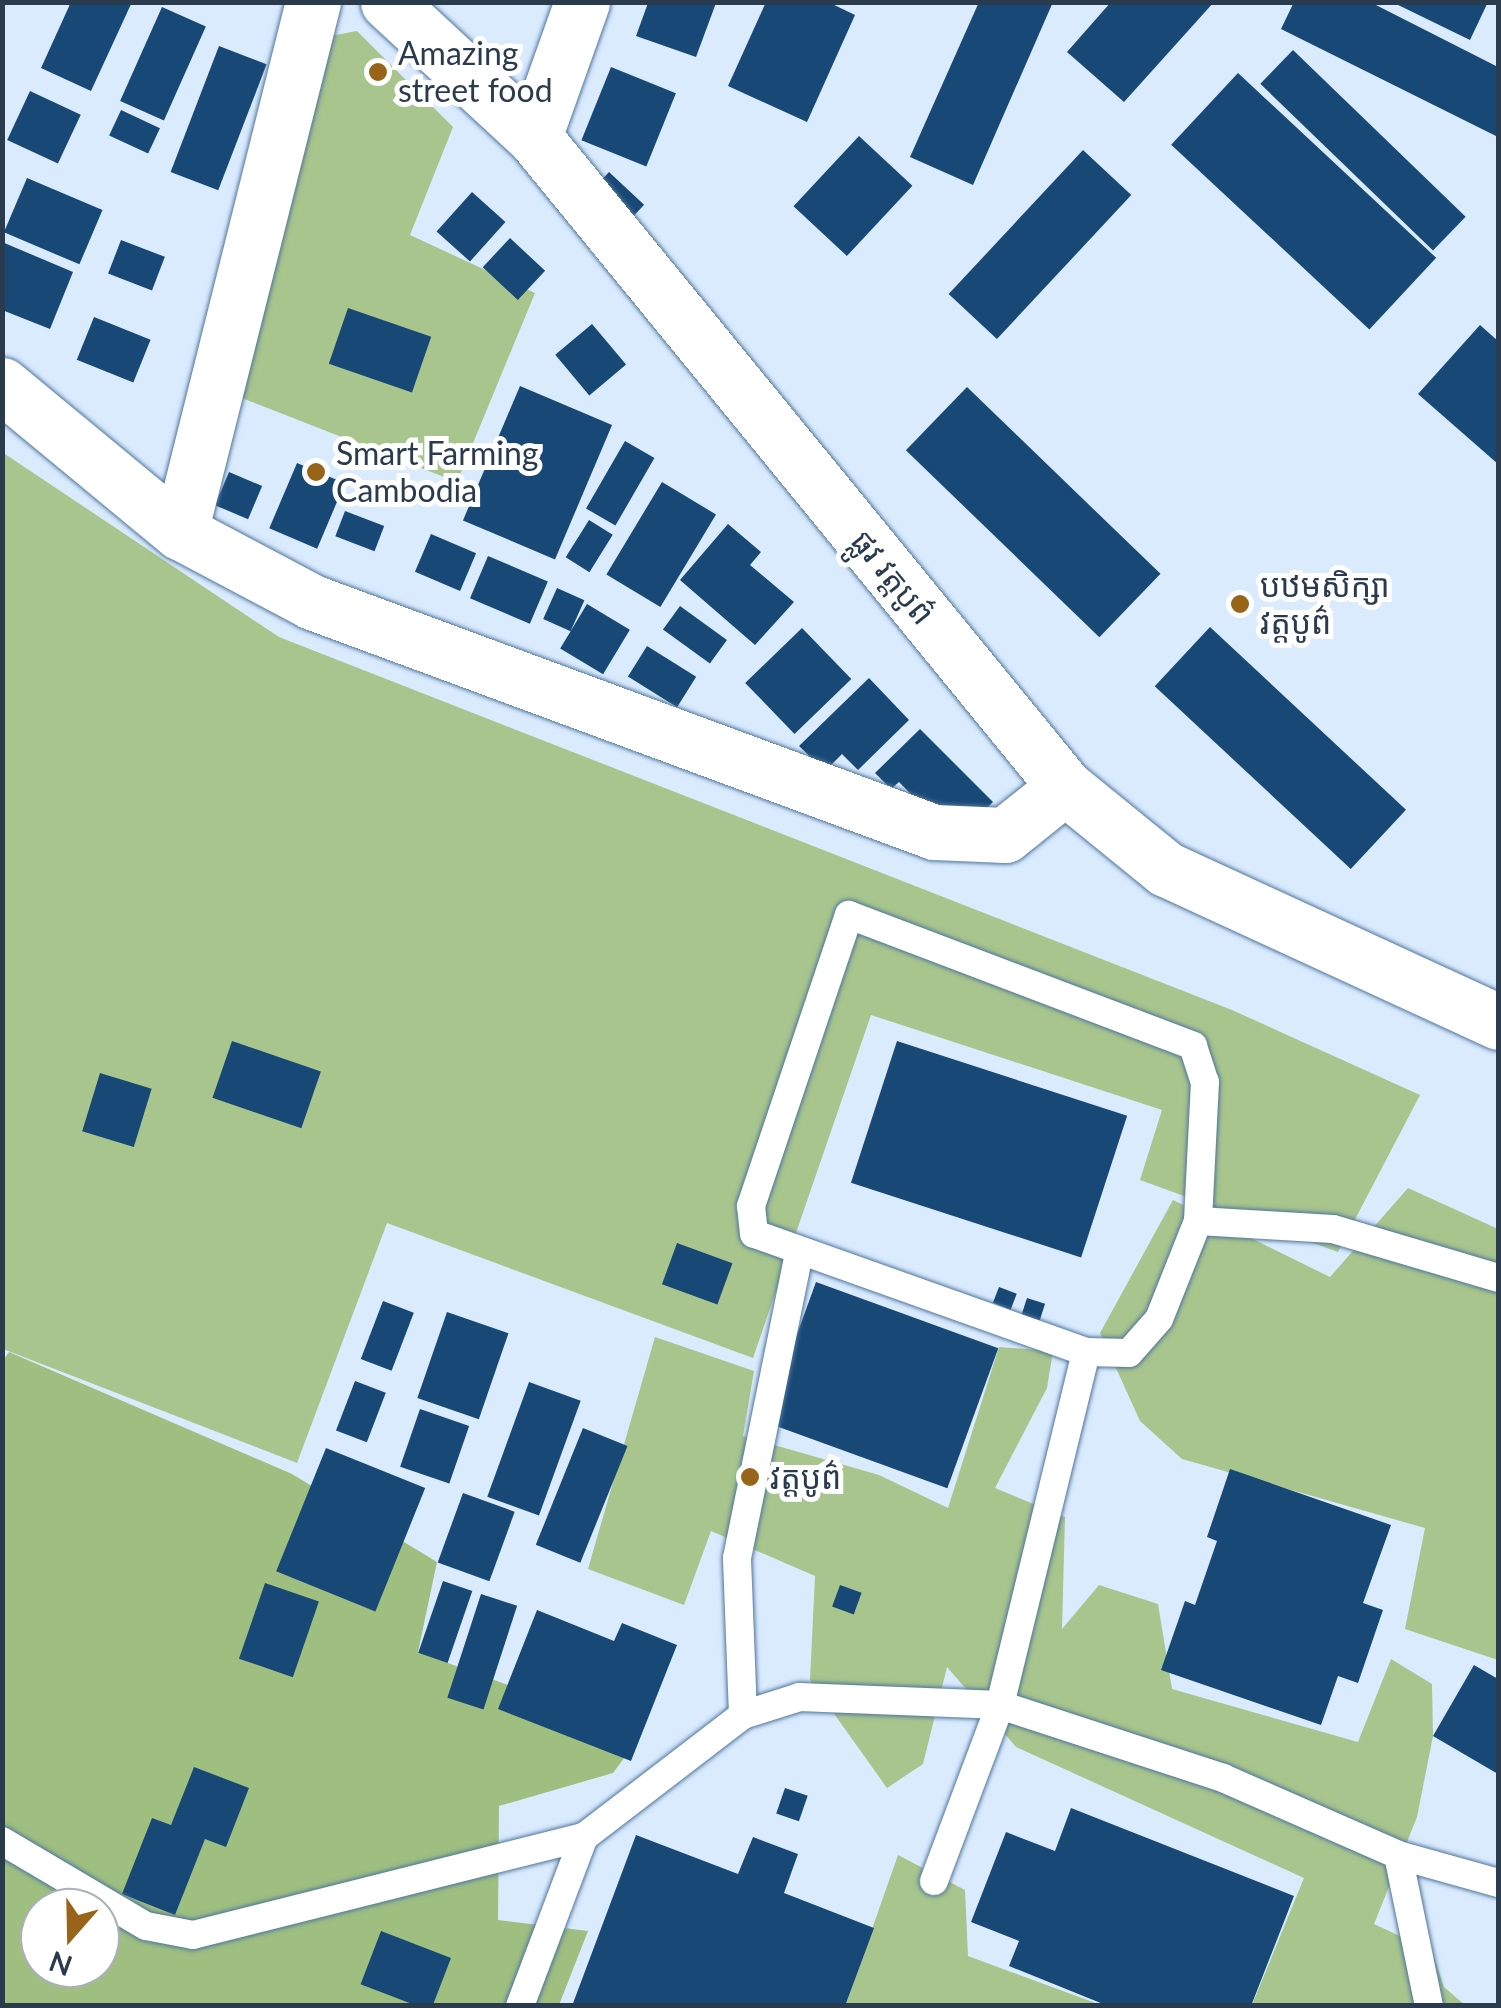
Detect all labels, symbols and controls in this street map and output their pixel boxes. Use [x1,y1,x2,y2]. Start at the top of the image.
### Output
place label: Amazing street food [398,35,553,110]
marker: Amazing street food [367,61,389,83]
place label: Smart Farming Cambodia [336,435,538,510]
marker: Smart Farming Cambodia [305,461,327,483]
street label: ផ្លូវ វត្តបូព៌ [843,522,943,632]
place label: បឋមសិក្សា វត្តបូព៌ [1260,567,1390,642]
marker: បឋមសិក្សា វត្តបូព៌ [1229,593,1251,615]
place label: វត្តបូព៌ [770,1458,841,1496]
marker: វត្តបូព៌ [739,1466,761,1488]
north arrow [20,1888,120,1988]
text: N [44,1945,76,1984]

